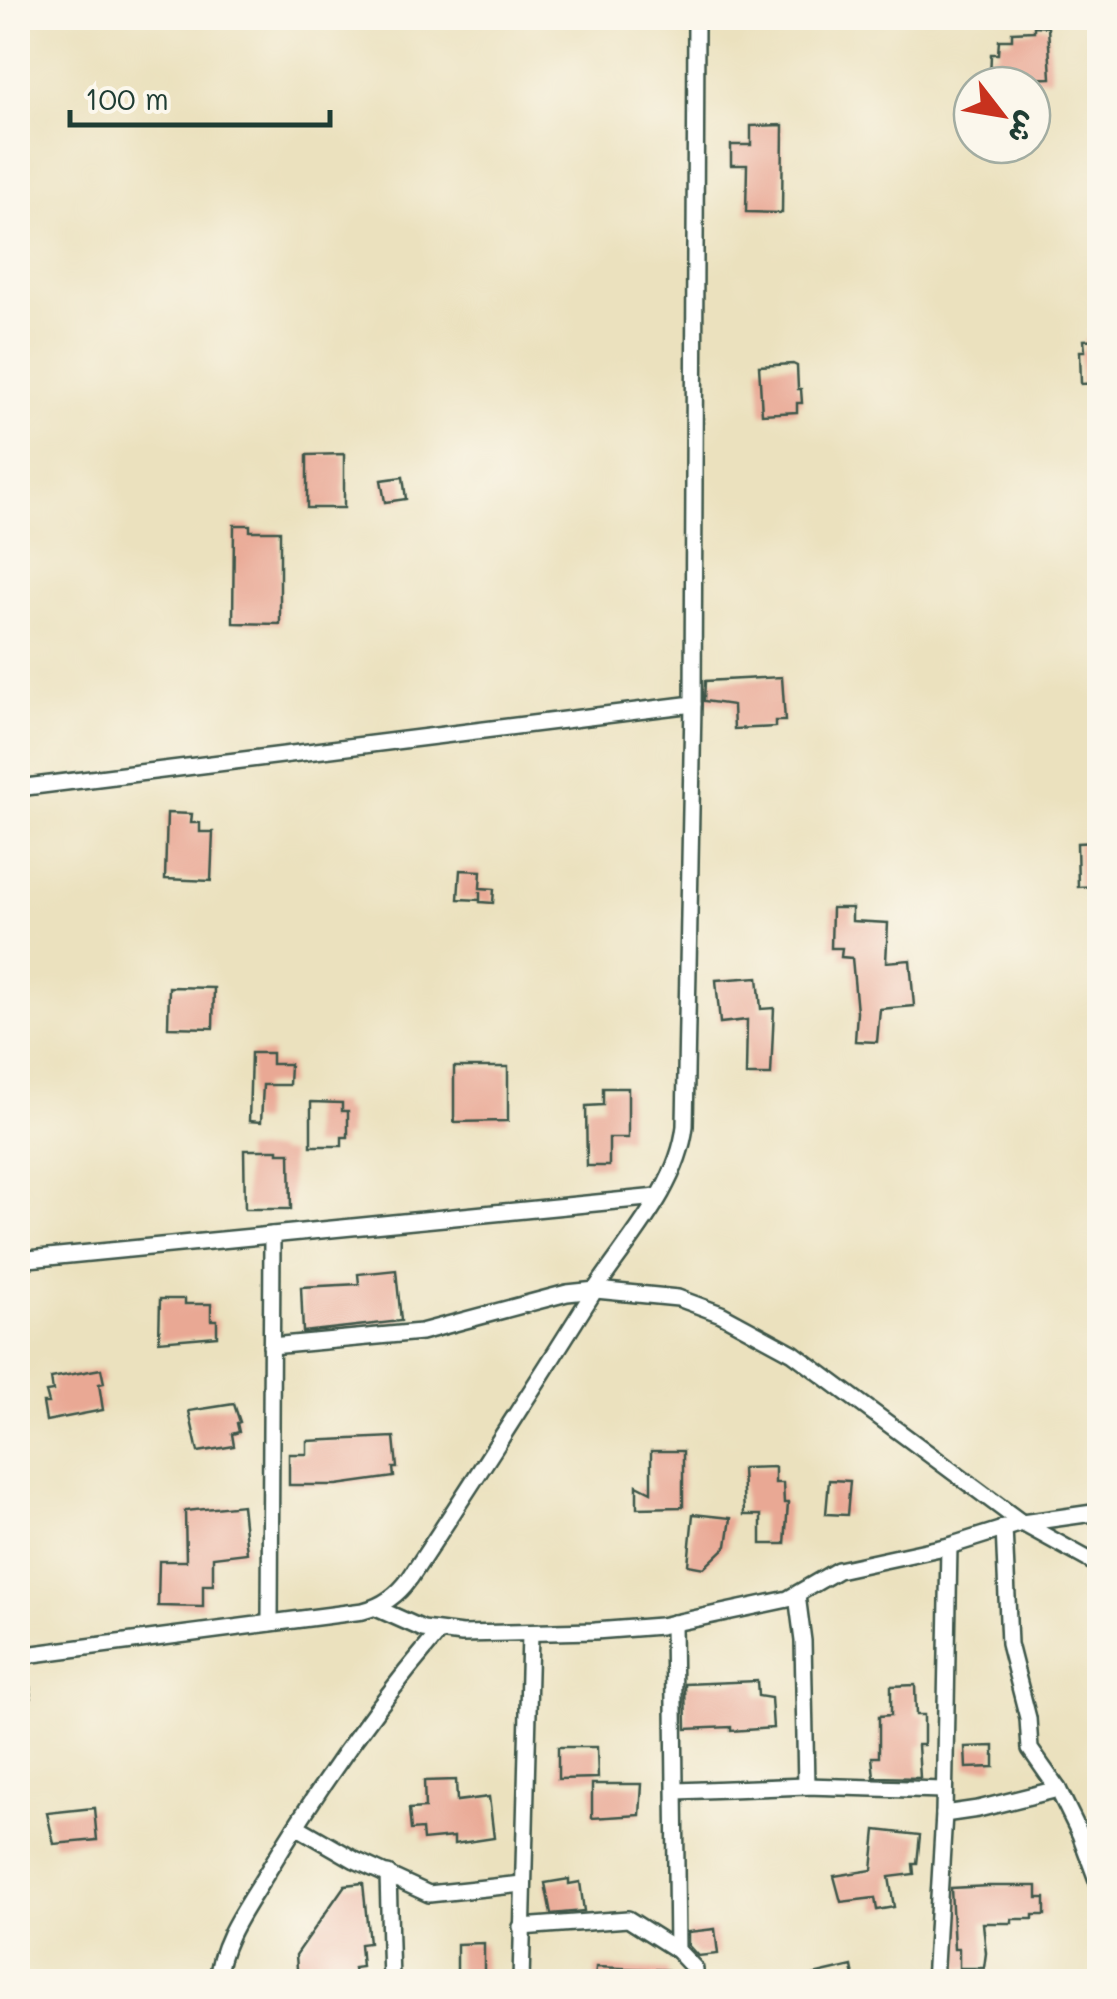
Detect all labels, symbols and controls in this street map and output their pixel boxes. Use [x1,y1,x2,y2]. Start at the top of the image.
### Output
scale bar [70,65,330,127]
north arrow [952,65,1052,165]
text: 100 m [85,78,169,118]
text: ش [1001,106,1048,151]

